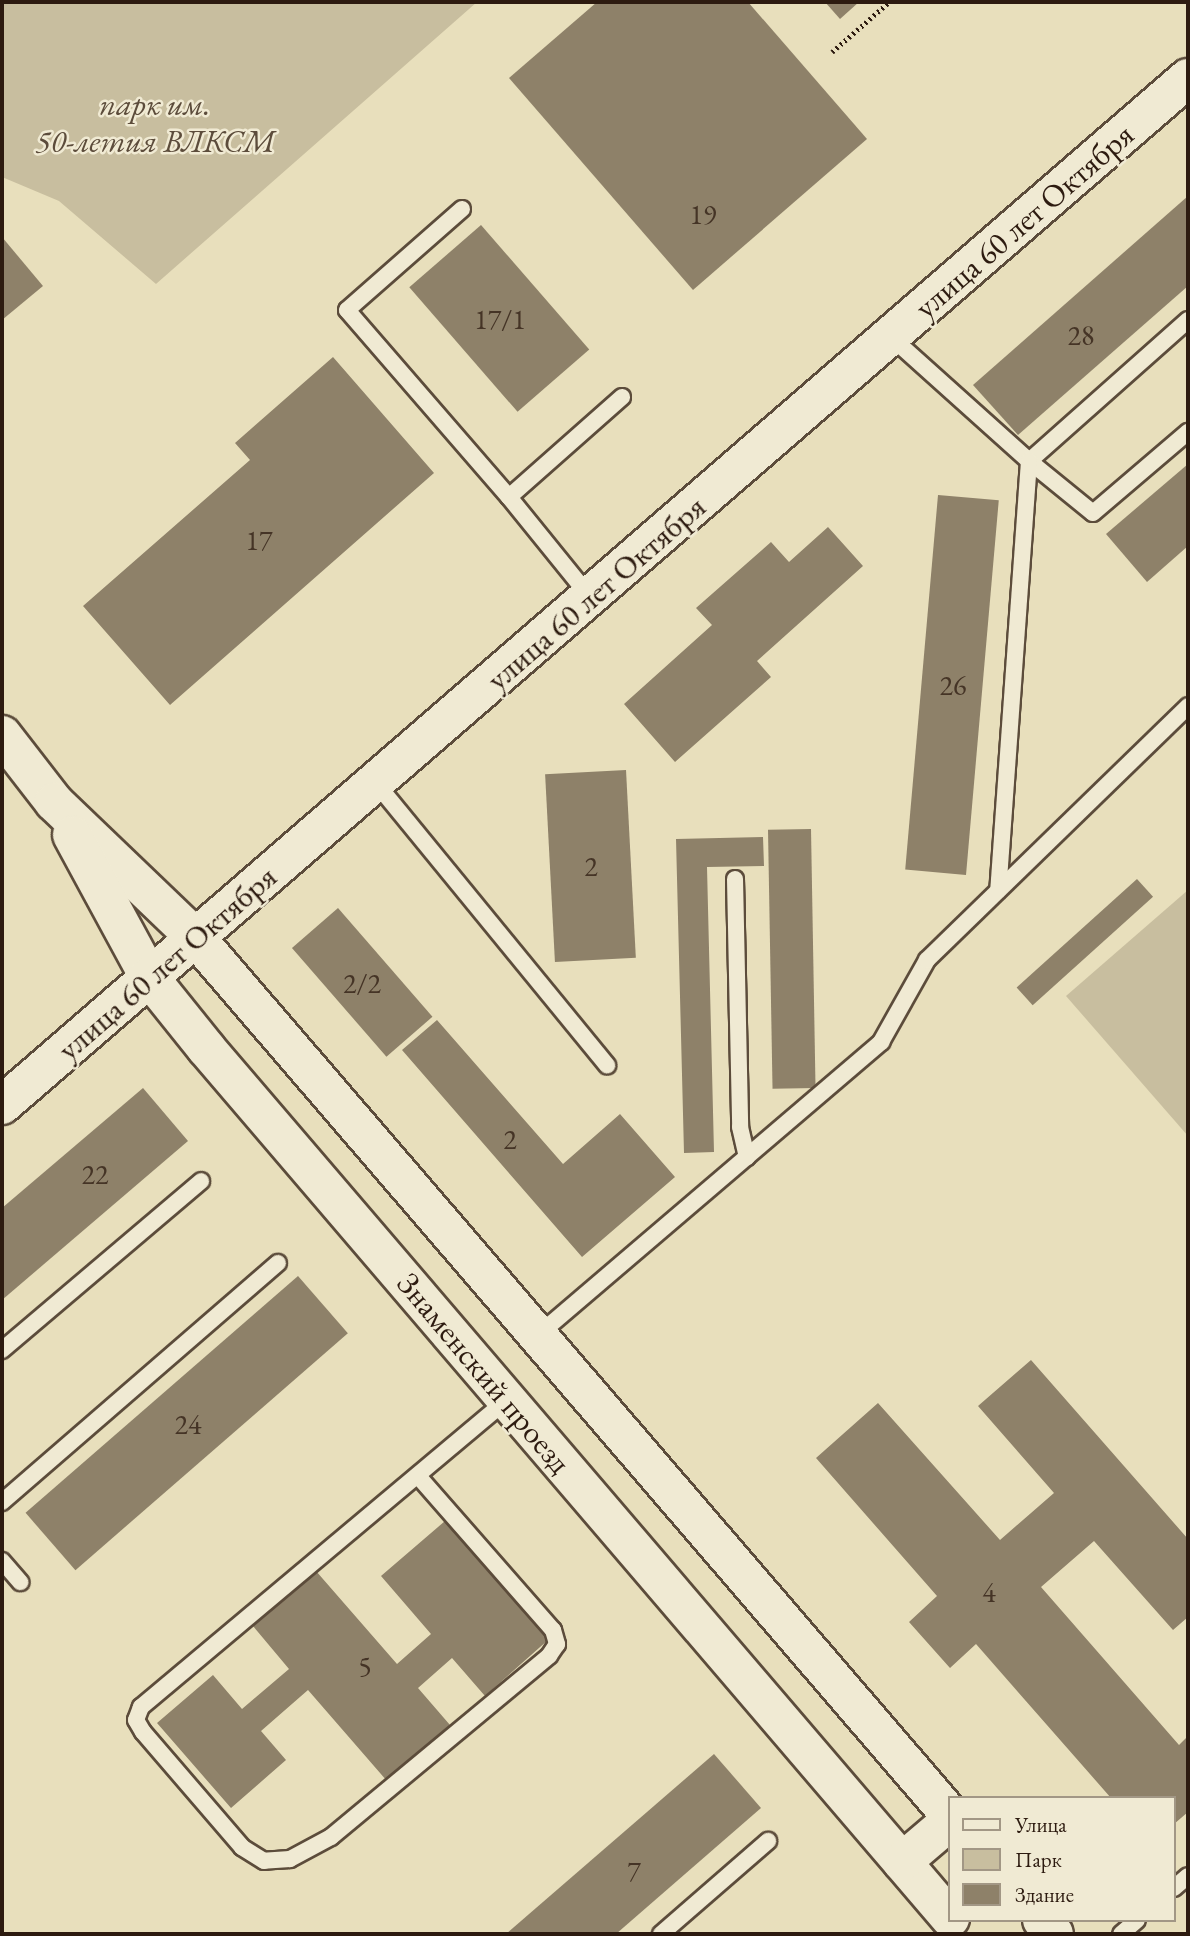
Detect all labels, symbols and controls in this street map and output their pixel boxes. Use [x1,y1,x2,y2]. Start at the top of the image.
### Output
park label: парк им. 50-летия ВЛКСМ [35,86,275,161]
street label: улица 60 лет Октября [907,115,1141,327]
house number: 19 [690,197,716,231]
house number: 17/1 [474,302,526,336]
house number: 28 [1068,318,1094,352]
street label: улица 60 лет Октября [479,487,713,699]
house number: 17 [246,523,272,557]
house number: 26 [940,668,966,702]
house number: 2 [584,849,598,883]
street label: улица 60 лет Октября [50,857,284,1069]
house number: 2/2 [343,966,381,1000]
house number: 2 [503,1122,517,1156]
house number: 22 [82,1157,108,1191]
street label: Знаменский проезд [389,1265,579,1481]
house number: 24 [175,1407,201,1441]
house number: 4 [982,1575,996,1609]
house number: 5 [358,1649,372,1683]
legend [948,1796,1176,1922]
text: Улица [1015,1811,1067,1838]
text: Парк [1015,1846,1062,1873]
house number: 7 [627,1854,641,1888]
text: Здание [1015,1881,1074,1908]

